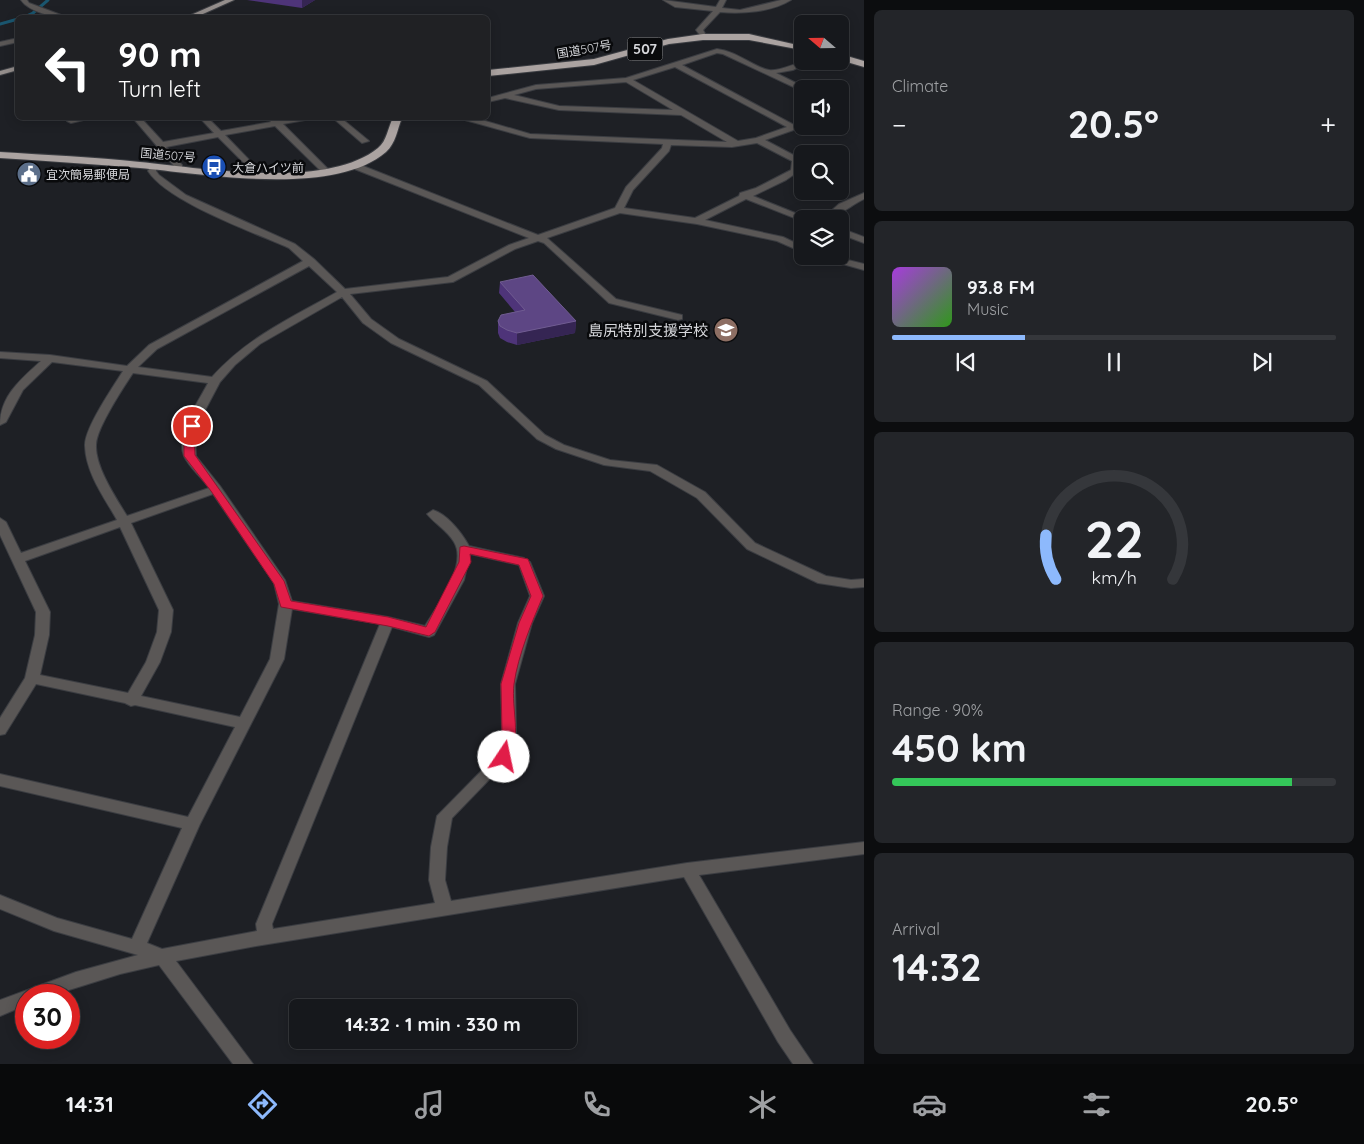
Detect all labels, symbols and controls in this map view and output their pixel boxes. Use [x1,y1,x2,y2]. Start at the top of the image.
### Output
north arrow [794,15,849,70]
map controls [794,15,849,265]
text: 90 m [118,32,201,76]
icon: left [35,35,100,100]
street label: 国道507号 [556,37,612,61]
road number: 507 [628,38,662,61]
text: Turn left [118,75,201,103]
text: Climate [892,76,948,96]
button: sound [794,80,849,135]
text: 20.5° [1068,100,1159,148]
text: − [892,107,907,142]
text: + [1320,107,1336,142]
street label: 国道507号 [140,145,196,165]
button: search [794,145,849,200]
bus stop icon: 大倉ハイツ前 [201,154,227,180]
place label: 大倉ハイツ前 [232,160,304,175]
public building icon: 宜次簡易郵便局 [16,161,42,187]
place label: 宜次簡易郵便局 [46,167,130,182]
button: layers [794,210,849,265]
text: 93.8 FM [967,275,1035,299]
text: Music [967,299,1009,319]
school or university icon: 島尻特別支援学校 [713,317,739,343]
place label: 島尻特別支援学校 [588,321,708,340]
icon: previous [952,348,980,376]
icon: pause [1100,348,1128,376]
icon: next [1248,348,1276,376]
pin [171,405,213,447]
icon: arrive [178,412,206,440]
text: 22 [1084,506,1144,571]
text: km/h [1091,566,1137,588]
text: Range · 90% [892,700,983,720]
text: 450 km [892,724,1027,772]
position arrow [477,730,529,782]
text: Arrival [892,919,940,939]
text: 14:32 [892,943,982,991]
speed limit sign: 30 [15,984,80,1049]
text: 14:32 · 1 min · 330 m [345,1012,521,1036]
icon: directions [245,1087,280,1122]
icon: music [412,1087,447,1122]
icon: phone [579,1087,614,1122]
icon: climate [745,1087,780,1122]
icon: car [912,1087,947,1122]
icon: filters [1079,1087,1114,1122]
text: 14:31 [66,1090,114,1118]
text: 20.5° [1245,1090,1298,1118]

